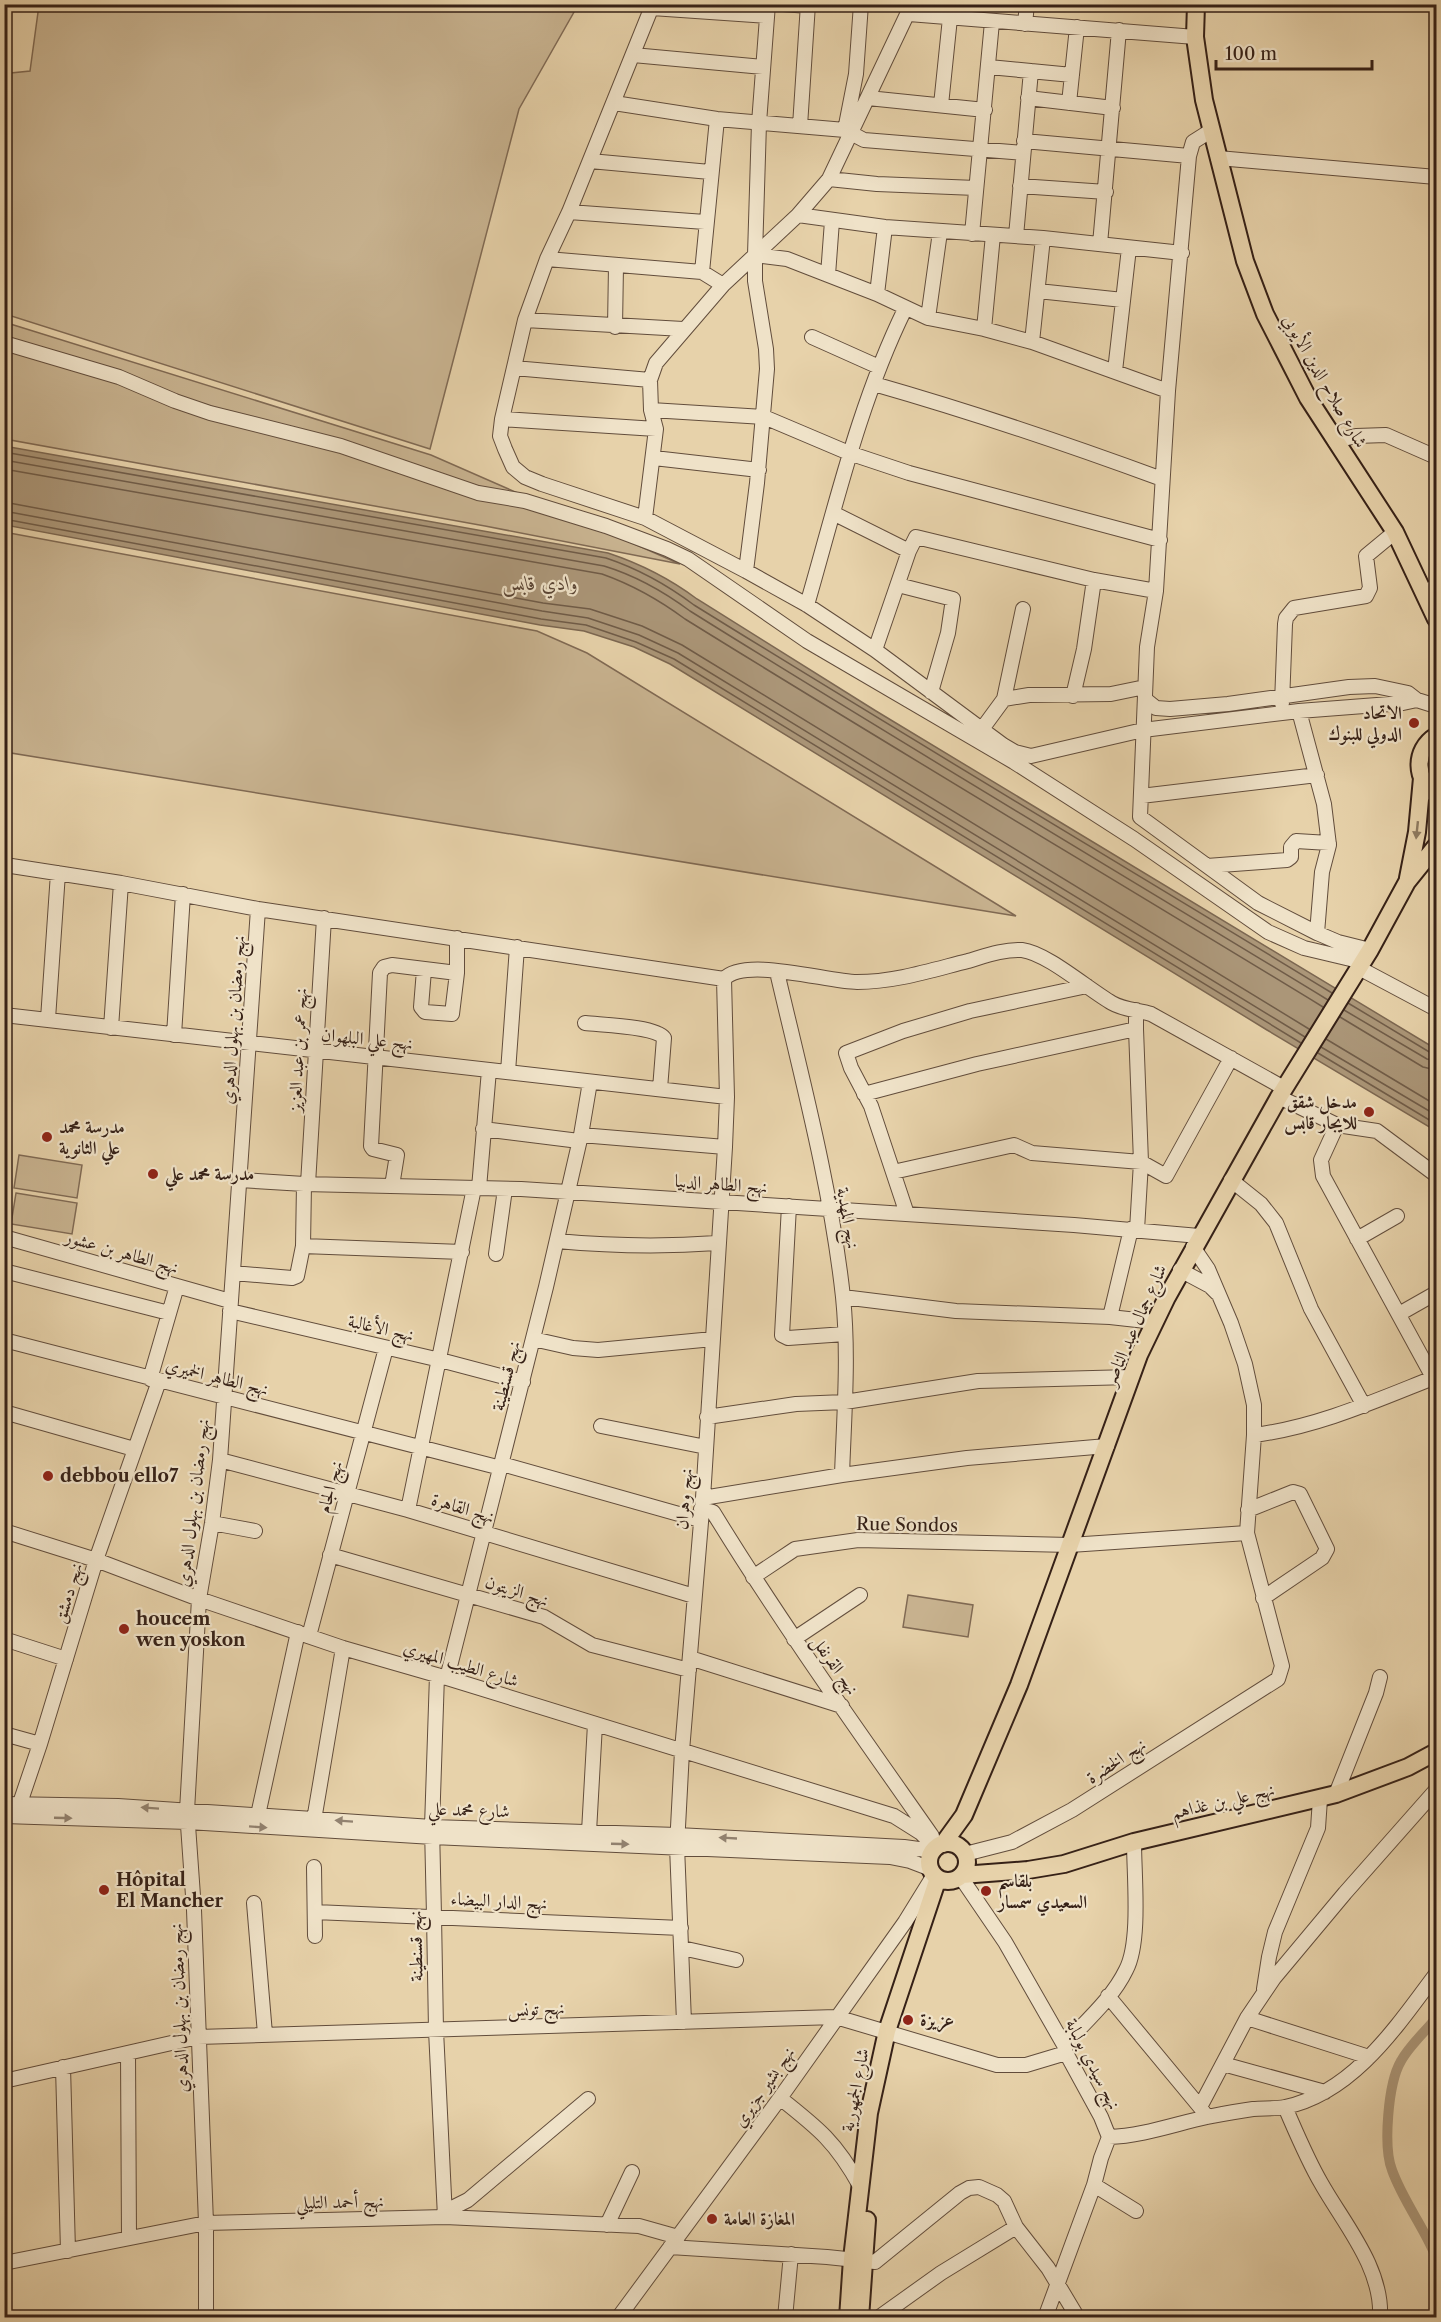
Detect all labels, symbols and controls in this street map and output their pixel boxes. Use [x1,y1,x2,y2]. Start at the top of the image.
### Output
scale bar [1216,33,1372,71]
text: 100 m [1225,43,1277,65]
street label: شارع صلاح الدين الأيوبي [1274,309,1374,454]
water label: وادي قابس [502,571,578,599]
place label: الاتحاد الدولي للبنوك [1329,702,1402,749]
marker: الاتحاد الدولي للبنوك [1407,716,1421,730]
one-way arrow [1412,821,1422,840]
street label: نهج رمضان بن بهلول الدهري [216,935,255,1106]
street label: نهج عمر بن عبد العزيز [284,988,317,1115]
street label: نهج علي البلهوان [319,1023,414,1061]
place label: مدخل شقق للايجار قابس [1284,1091,1357,1135]
marker: مدخل شقق للايجار قابس [1362,1105,1376,1119]
place label: مدرسة محمد علي الثانوية [59,1116,125,1166]
marker: مدرسة محمد علي الثانوية [40,1130,54,1144]
place label: مدرسة محمد علي [164,1163,254,1192]
marker: مدرسة محمد علي [146,1167,160,1181]
street label: نهج الطاهر الدبيا [674,1170,768,1203]
street label: نهج المهدية [827,1186,864,1251]
street label: نهج الطاهر بن عشور [60,1225,181,1283]
street label: شارع جمال عبد الناصر [1098,1261,1175,1392]
street label: نهج الأغالبة [345,1308,416,1351]
street label: نهج قسنطينة [487,1339,530,1414]
street label: نهج الطاهر الخميري [162,1354,271,1405]
street label: نهج رمضان بن بهلول الدهري [172,1418,219,1589]
street label: نهج الجام [312,1458,352,1517]
place label: debbou ello7 [60,1465,179,1487]
street label: نهج وهران [670,1467,703,1531]
marker: debbou ello7 [41,1469,55,1483]
street label: نهج القاهرة [427,1488,497,1533]
street label: Rue Sondos [856,1513,958,1537]
street label: نهج دمشق [48,1560,92,1627]
street label: نهج الزيتون [481,1570,551,1616]
place label: houcem wen yoskon [135,1608,246,1651]
marker: houcem wen yoskon [117,1622,131,1636]
street label: نهج القرنفل [802,1631,863,1702]
street label: شارع الطيب المهيري [400,1636,521,1696]
street label: نهج الخضرة [1082,1734,1153,1793]
street label: نهج علي بن غذاهم [1169,1778,1278,1829]
street label: شارع محمد علي [428,1798,510,1828]
one-way arrow [140,1803,159,1813]
one-way arrow [53,1814,72,1823]
one-way arrow [335,1816,354,1826]
one-way arrow [248,1822,267,1831]
one-way arrow [718,1833,737,1842]
one-way arrow [611,1840,630,1849]
place label: Hôpital El Mancher [116,1869,224,1912]
place label: بلقاسم السعيدي سمسار [996,1870,1087,1917]
marker: Hôpital El Mancher [97,1883,111,1897]
marker: بلقاسم السعيدي سمسار [979,1884,993,1898]
street label: نهج الدار البيضاء [450,1887,548,1920]
street label: نهج قسنطينة [404,1910,433,1982]
street label: نهج رمضان بن بهلول الدهري [165,1923,198,2093]
street label: نهج تونس [507,1997,565,2026]
place label: عزيزة [920,2009,954,2033]
marker: عزيزة [901,2013,915,2027]
street label: نهج سيدي بولبابة [1056,2015,1125,2115]
street label: نهج بشير جزيري [728,2043,804,2134]
street label: شارع الجمهورية [836,2046,878,2134]
street label: نهج أحمد التليلي [296,2188,384,2220]
place label: المغازة العامة [724,2208,795,2230]
marker: المغازة العامة [705,2212,719,2226]

